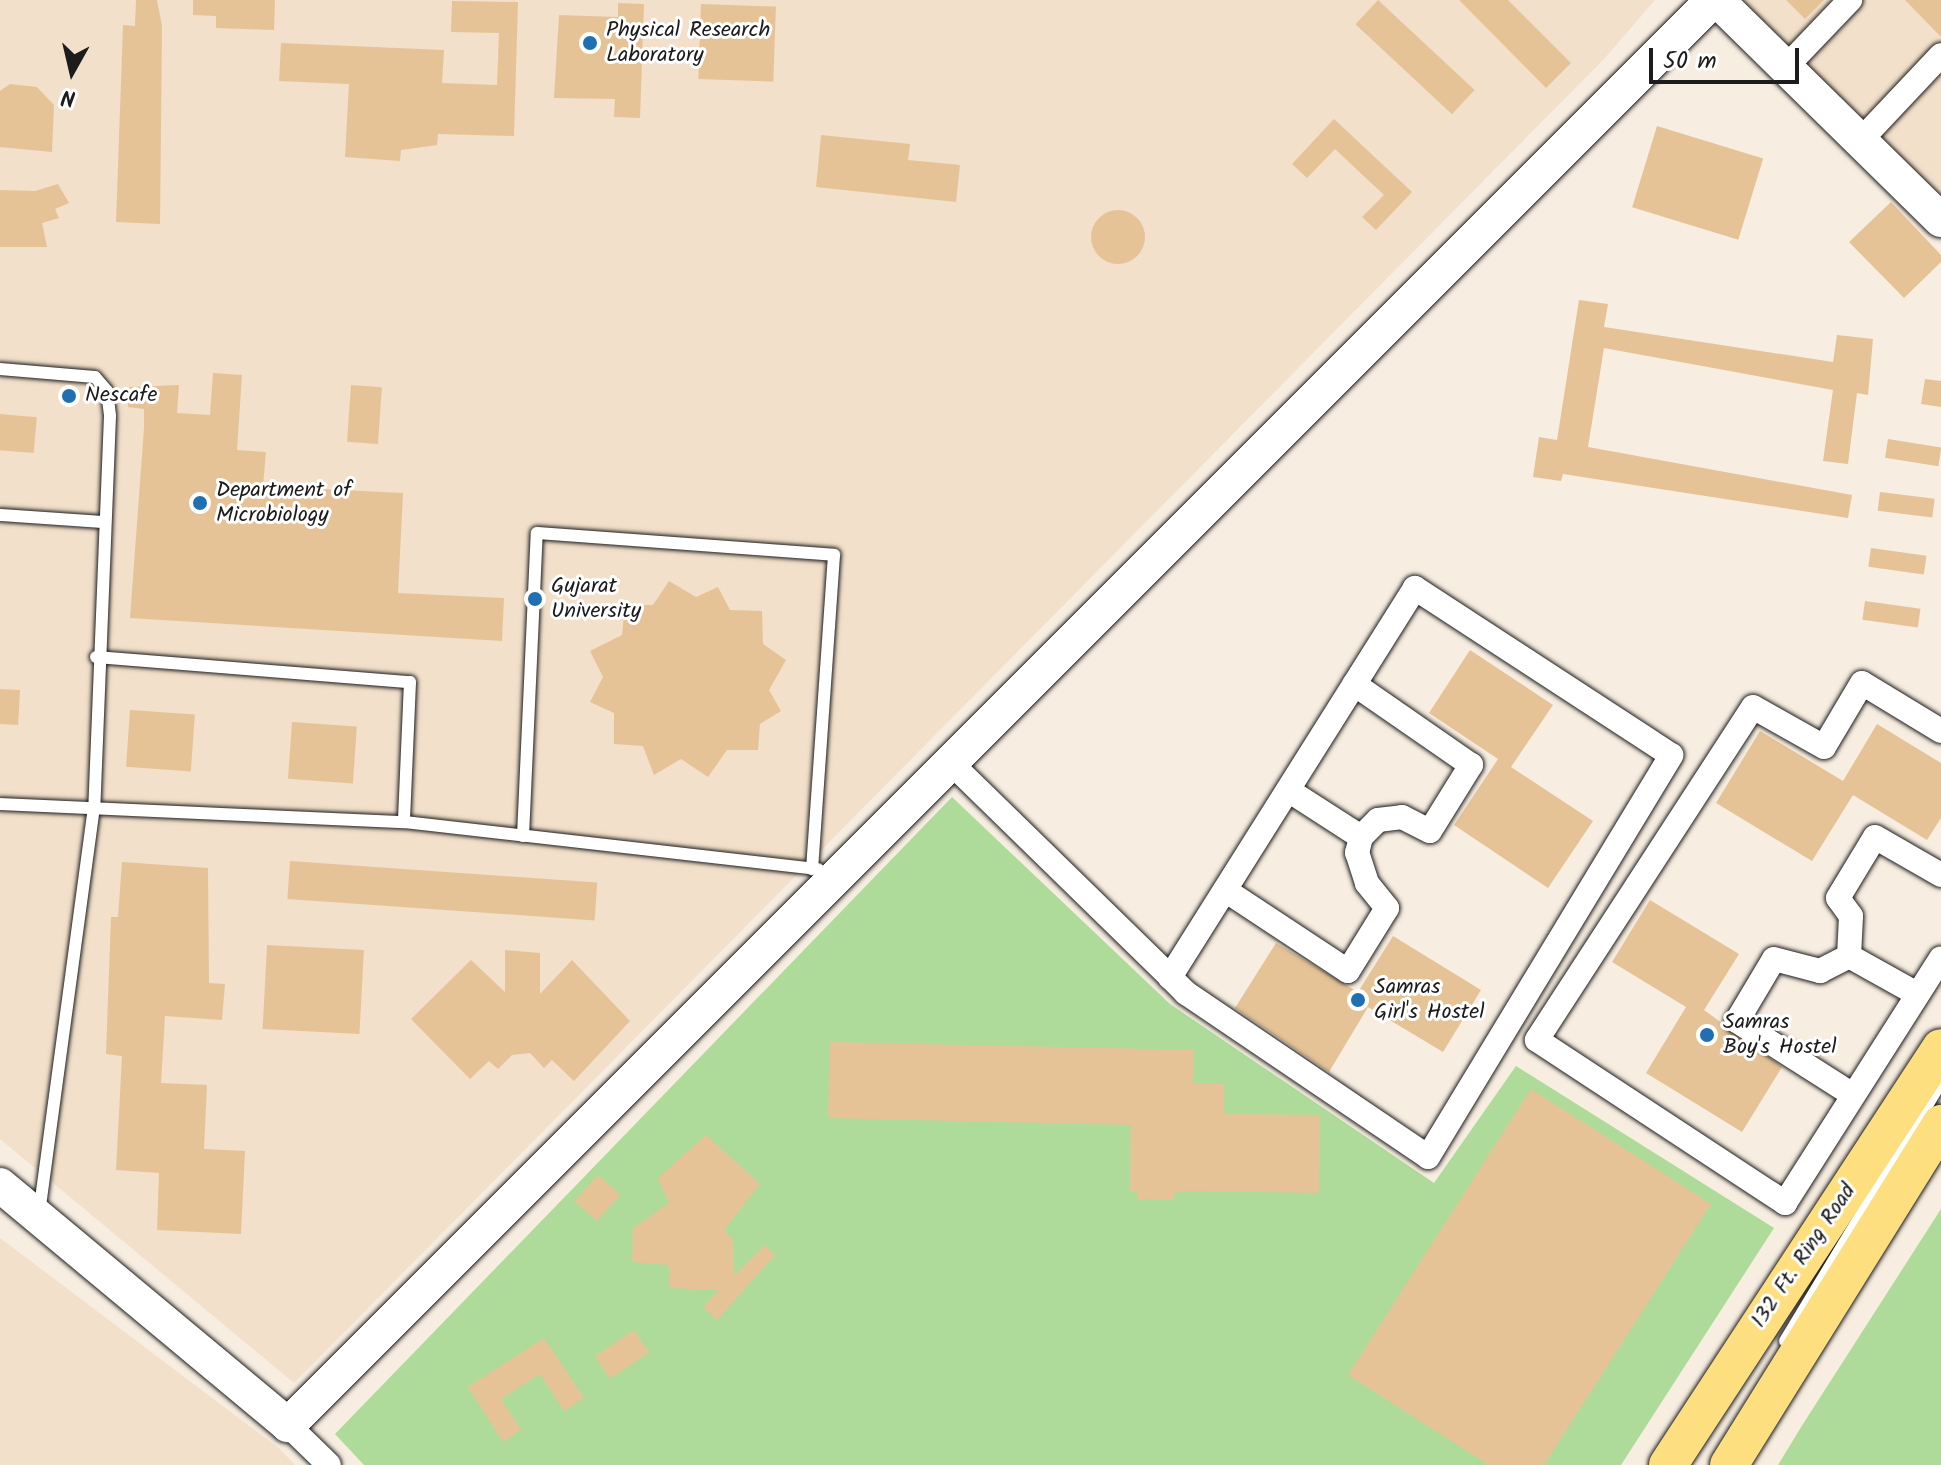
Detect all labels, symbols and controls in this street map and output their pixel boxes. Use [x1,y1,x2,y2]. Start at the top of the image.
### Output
place label: Physical Research Laboratory [606,17,770,68]
north arrow [32,32,112,112]
scale bar [1653,32,1803,82]
marker: Physical Research Laboratory [581,34,599,52]
text: 50 m [1663,42,1717,81]
text: N [59,78,78,115]
place label: Nescafe [85,383,157,409]
marker: Nescafe [60,387,78,405]
place label: Department of Microbiology [216,477,351,528]
marker: Department of Microbiology [191,494,209,512]
place label: Gujarat University [551,573,641,624]
marker: Gujarat University [526,590,544,608]
place label: Samras Girl's Hostel [1374,974,1485,1026]
marker: Samras Girl's Hostel [1349,991,1367,1009]
place label: Samras Boy's Hostel [1723,1009,1837,1060]
marker: Samras Boy's Hostel [1698,1026,1716,1044]
street label: 132 Ft. Ring Road [1746,1179,1862,1333]

